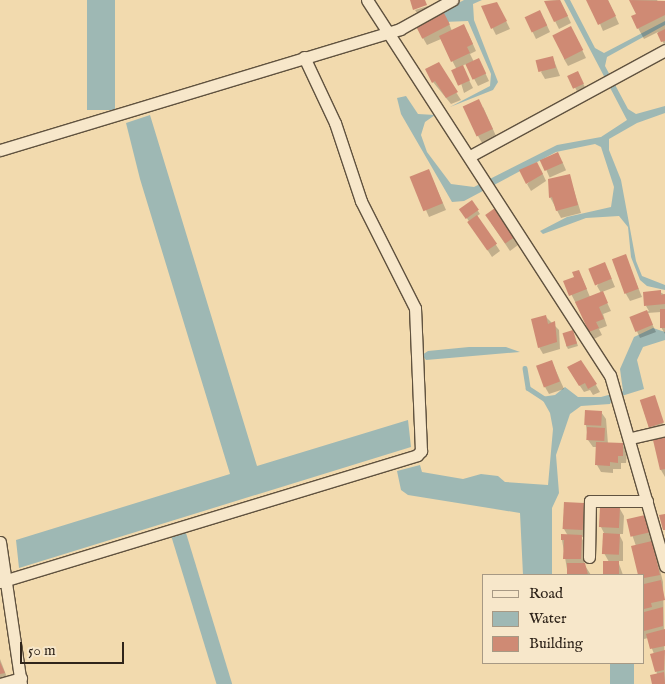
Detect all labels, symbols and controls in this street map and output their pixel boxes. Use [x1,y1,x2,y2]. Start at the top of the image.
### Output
legend [482,574,645,664]
text: Road [529,584,563,603]
text: Water [529,609,566,628]
scale bar [22,632,126,664]
text: Building [529,634,583,653]
text: 50 m [28,641,56,660]

